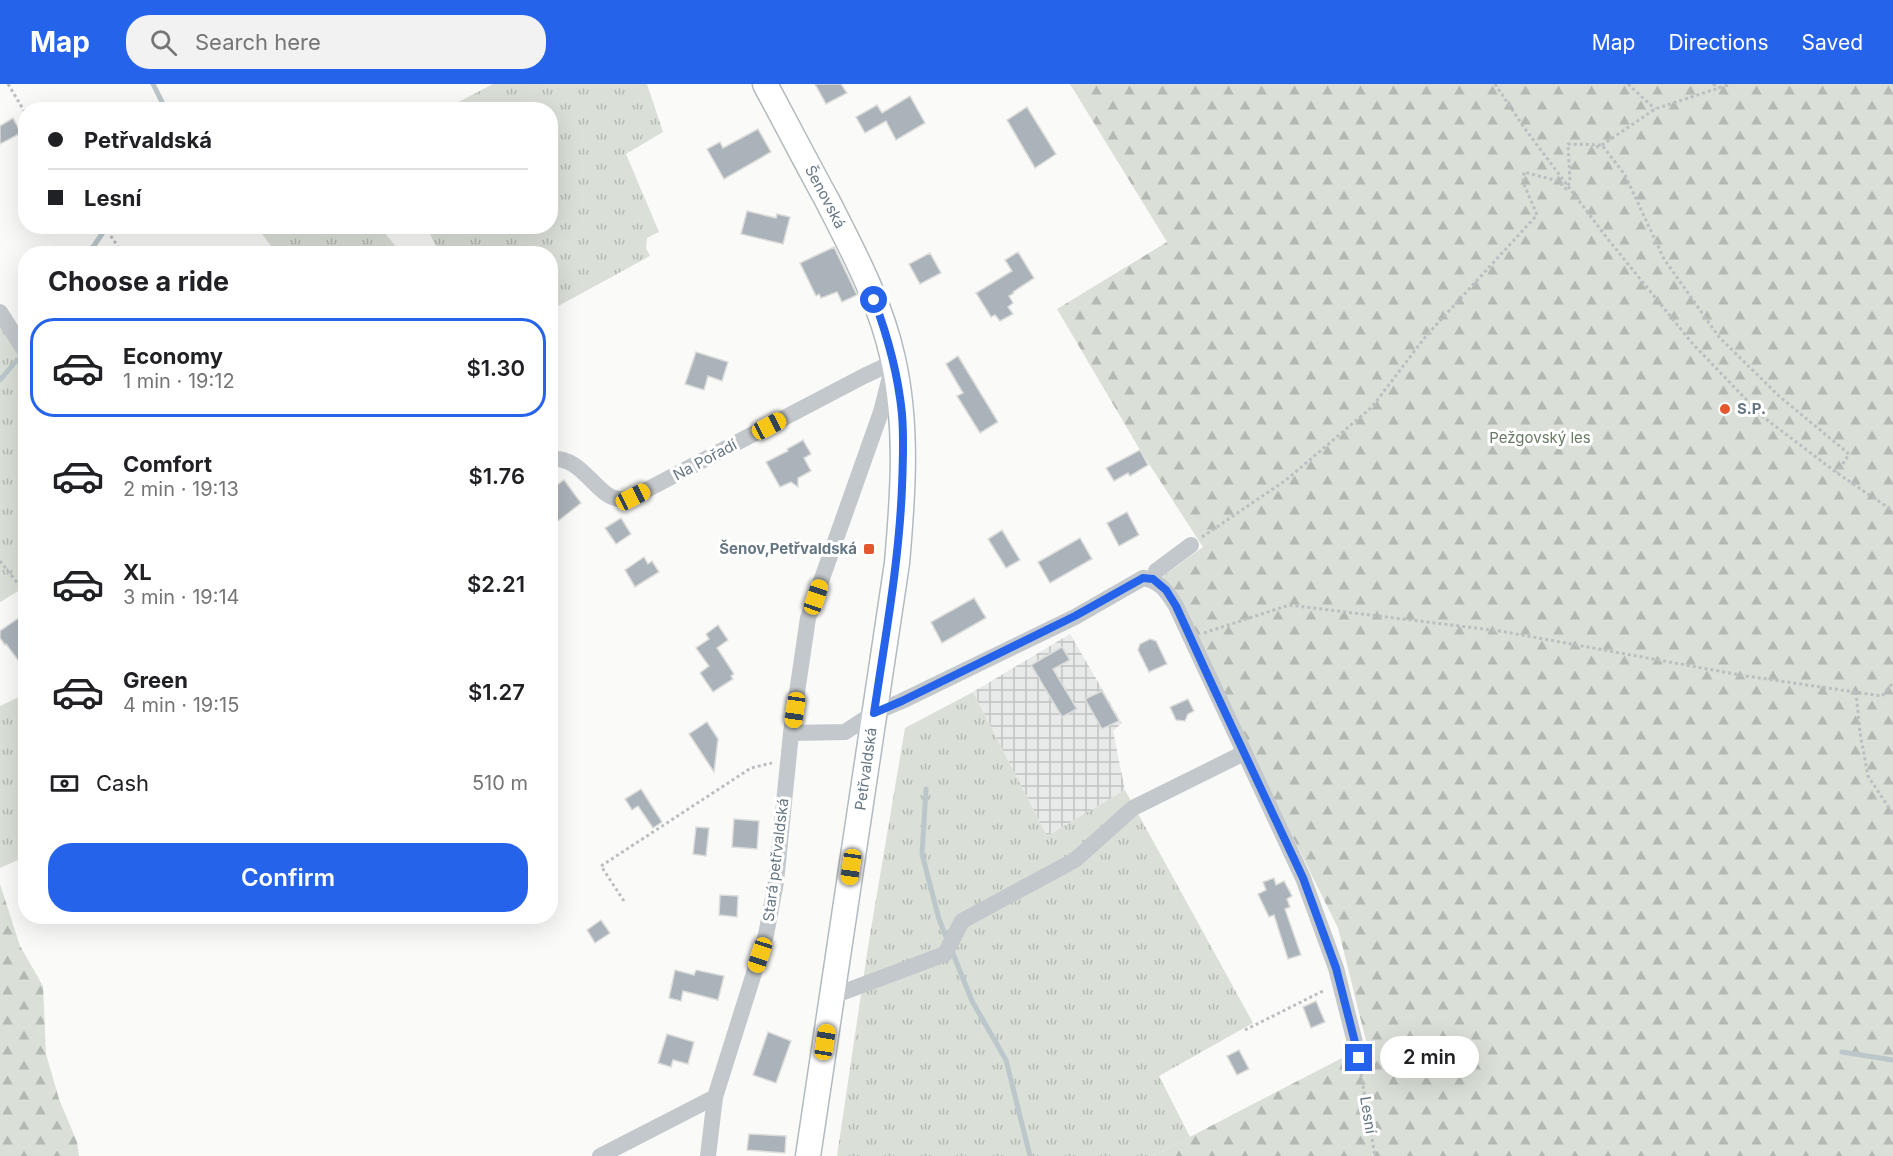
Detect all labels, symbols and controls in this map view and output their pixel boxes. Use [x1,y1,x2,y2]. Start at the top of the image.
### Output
search box [126,15,546,69]
text: Map [30,25,90,59]
icon: search [147,26,180,59]
text: Search here [195,29,321,55]
text: Map [1592,30,1635,55]
text: Directions [1668,30,1769,55]
text: Saved [1802,30,1863,55]
text: Petřvaldská [84,127,212,153]
street label: Šenovská [801,162,850,232]
text: Lesní [84,185,142,211]
text: Choose a ride [48,265,229,298]
route start [860,286,887,313]
icon: car [51,341,105,395]
text: Economy [123,343,223,369]
text: $1.30 [466,355,525,381]
text: 1 min · 19:12 [123,369,235,393]
place label: S.P. [1737,399,1766,418]
marker: S.P. [1718,402,1732,416]
car [749,410,789,442]
park label: Pežgovský les [1489,428,1591,447]
street label: Na Pořadí [670,435,740,484]
icon: car [51,449,105,503]
text: Comfort [123,451,212,477]
text: $1.76 [468,463,525,489]
text: 2 min · 19:13 [123,477,239,501]
car [613,481,653,513]
place label: Šenov,Petřvaldská [719,539,857,558]
marker: Šenov,Petřvaldská [862,542,876,556]
icon: car [51,557,105,611]
text: XL [123,559,152,585]
text: $2.21 [467,571,525,597]
car [802,577,830,617]
text: 3 min · 19:14 [123,585,240,609]
icon: car [51,665,105,719]
text: Green [123,667,188,693]
text: $1.27 [468,679,525,705]
car [784,691,806,729]
text: 4 min · 19:15 [123,693,239,717]
street label: Petřvaldská [850,726,881,811]
icon: cash [48,767,81,800]
text: Cash [96,770,149,796]
text: 510 m [472,771,528,795]
street label: Stará petřvaldská [759,797,793,923]
button: Confirm [48,843,528,912]
car [840,848,862,886]
car [746,935,774,975]
car [813,1023,837,1061]
callout: 2 min [1380,1037,1479,1079]
route end [1345,1044,1372,1071]
text: 2 min [1403,1045,1456,1069]
street label: Lesní [1356,1095,1381,1135]

